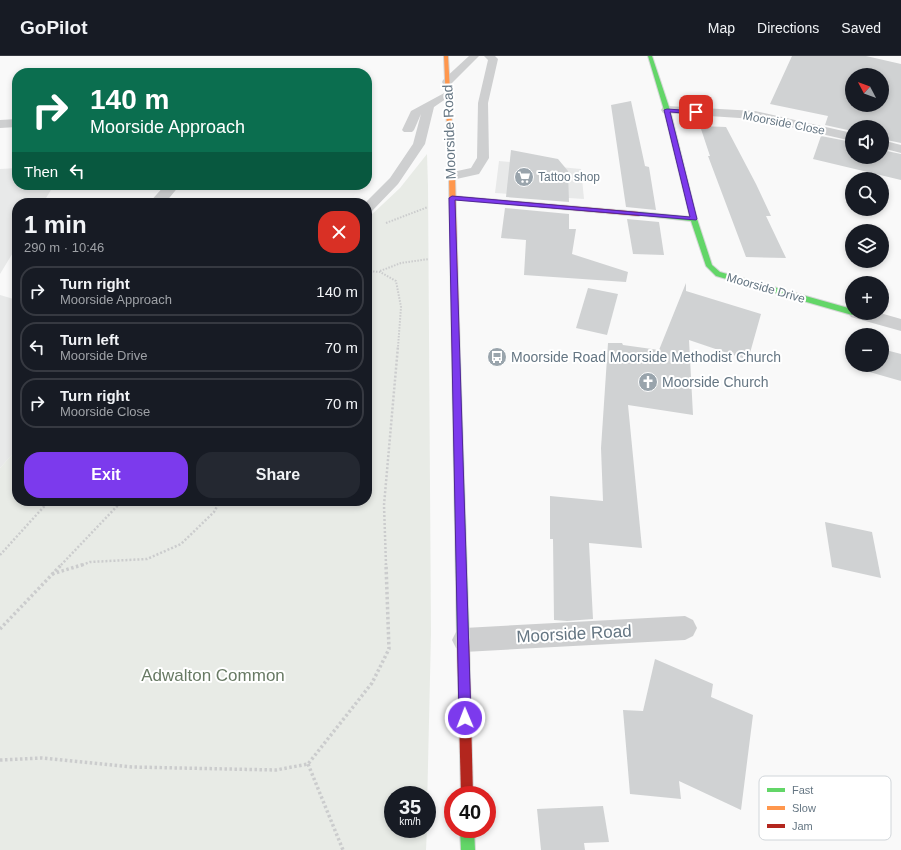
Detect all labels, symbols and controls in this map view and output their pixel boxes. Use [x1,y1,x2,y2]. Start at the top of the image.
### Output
text: GoPilot [20,17,88,38]
text: Map [708,20,735,36]
text: Directions [757,20,819,36]
text: Saved [841,20,881,36]
north arrow [845,68,889,112]
map controls [845,68,889,372]
icon: right [24,84,76,136]
text: 140 m [90,84,169,115]
street label: Moorside Road [439,84,459,180]
pin [679,95,713,129]
icon: arrive [685,101,707,123]
street label: Moorside Close [742,108,827,138]
text: Moorside Approach [90,117,245,137]
button: sound [845,120,889,164]
icon: left [66,160,88,182]
text: Then [24,163,58,180]
supermarket icon: Tattoo shop [513,166,535,188]
place label: Tattoo shop [538,170,600,184]
button: search [845,172,889,216]
text: 1 min [24,211,87,238]
button: close [318,211,360,253]
button: layers [845,224,889,268]
text: 290 m · 10:46 [24,240,104,255]
street label: Moorside Drive [725,270,807,306]
text: Turn right [60,275,130,292]
button: + [845,276,889,320]
icon: right [26,280,48,302]
text: 140 m [316,283,358,300]
text: Moorside Approach [60,292,172,307]
button: − [845,328,889,372]
text: Turn left [60,331,119,348]
icon: left [26,336,48,358]
text: 70 m [325,339,358,356]
bus stop icon: Moorside Road Moorside Methodist Church [486,346,508,368]
text: Moorside Drive [60,348,147,363]
place label: Moorside Road Moorside Methodist Church [511,349,781,365]
church icon: Moorside Church [637,371,659,393]
place label: Moorside Church [662,374,769,390]
text: Turn right [60,387,130,404]
icon: right [26,392,48,414]
text: 70 m [325,395,358,412]
text: Moorside Close [60,404,150,419]
button: Exit [24,452,188,498]
button: Share [196,452,360,498]
street label: Moorside Road [516,621,632,647]
park label: Adwalton Common [141,666,285,685]
position arrow [444,697,486,739]
legend [759,776,891,840]
text: Fast [792,784,813,796]
speed limit sign: 40 [444,786,496,838]
text: 35 [399,796,421,818]
text: Slow [792,802,816,814]
text: km/h [399,816,421,827]
text: Jam [792,820,813,832]

